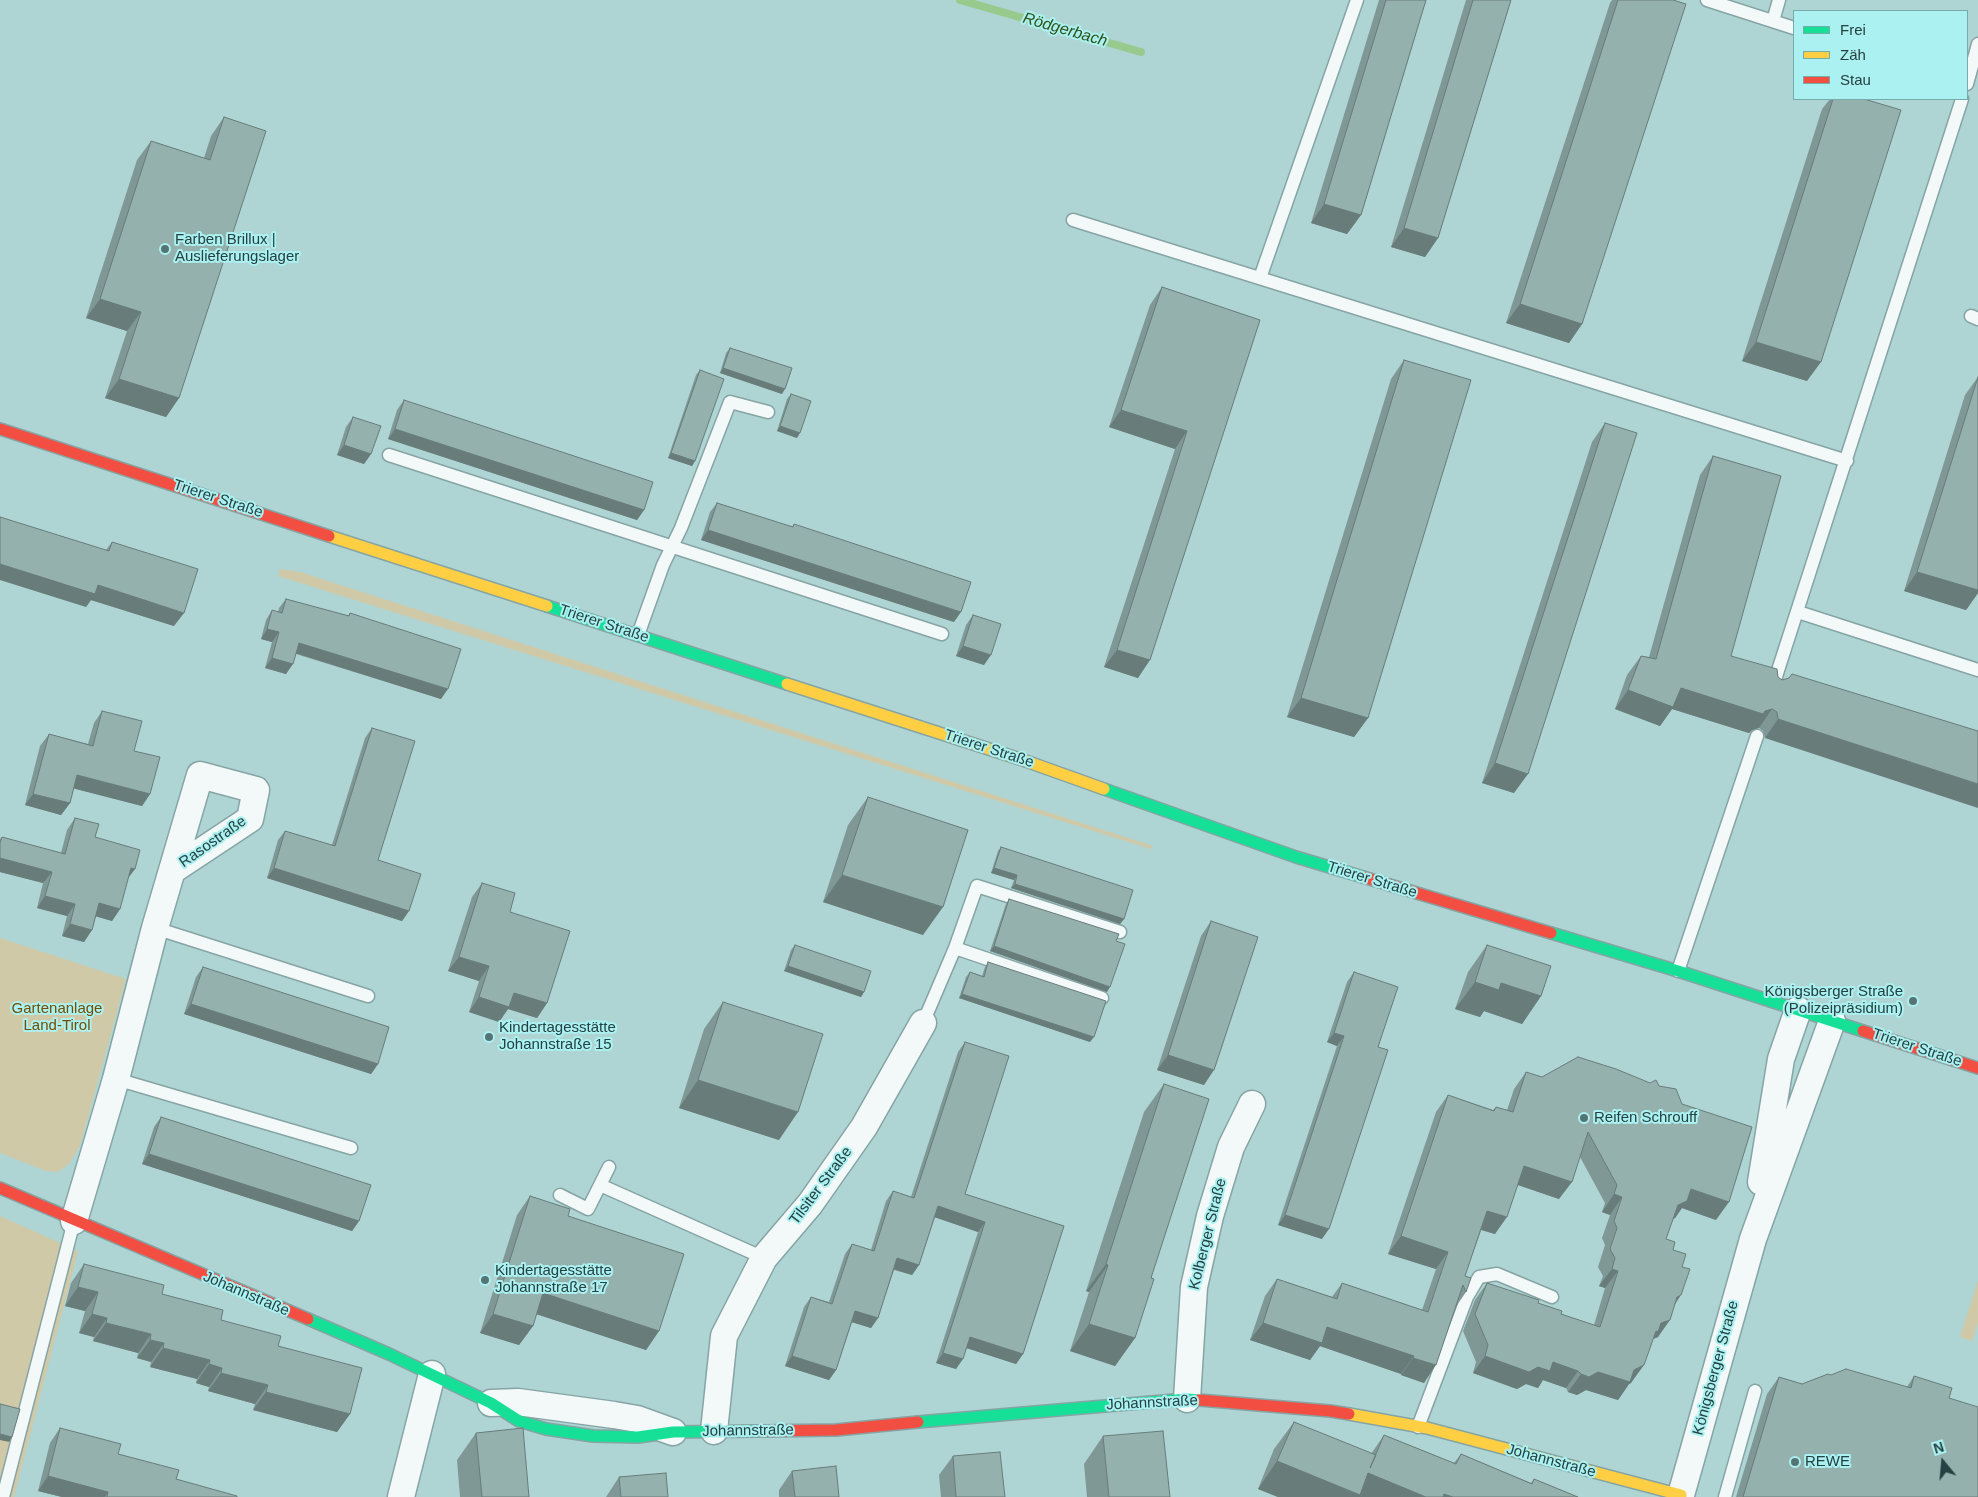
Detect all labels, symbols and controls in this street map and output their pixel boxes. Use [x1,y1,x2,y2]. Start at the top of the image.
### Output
water label: Rödgerbach [1020,9,1110,51]
legend [1793,10,1968,100]
text: Frei [1840,21,1866,38]
text: Zäh [1840,46,1866,63]
text: Stau [1840,71,1871,88]
place label: Farben Brillux | Auslieferungslager [175,231,299,266]
marker: Farben Brillux | Auslieferungslager [159,243,171,255]
street label: Trierer Straße [171,476,265,522]
street label: Trierer Straße [557,601,651,647]
street label: Trierer Straße [942,726,1036,772]
street label: Rasostraße [176,812,250,872]
street label: Trierer Straße [1325,858,1419,902]
place label: Königsberger Straße (Polizeipräsidium) [1765,983,1903,1018]
marker: Königsberger Straße (Polizeipräsidium) [1907,995,1919,1007]
park label: Gartenanlage Land-Tirol [12,1000,102,1035]
place label: Kindertagesstätte Johannstraße 15 [499,1019,616,1054]
street label: Trierer Straße [1870,1025,1964,1071]
marker: Kindertagesstätte Johannstraße 15 [483,1031,495,1043]
place label: Reifen Schrouff [1594,1109,1697,1127]
marker: Reifen Schrouff [1578,1112,1590,1124]
street label: Tilsiter Straße [786,1144,856,1228]
street label: Kolberger Straße [1185,1176,1231,1292]
place label: Kindertagesstätte Johannstraße 17 [495,1262,612,1297]
street label: Johannstraße [200,1268,292,1320]
marker: Kindertagesstätte Johannstraße 17 [479,1274,491,1286]
street label: Königsberger Straße [1689,1299,1743,1437]
street label: Johannstraße [1106,1392,1198,1414]
street label: Johannstraße [702,1421,794,1441]
north arrow [1918,1437,1968,1487]
text: N [1931,1439,1946,1457]
street label: Johannstraße [1504,1440,1598,1482]
place label: REWE [1805,1453,1850,1471]
marker: REWE [1789,1456,1801,1468]

